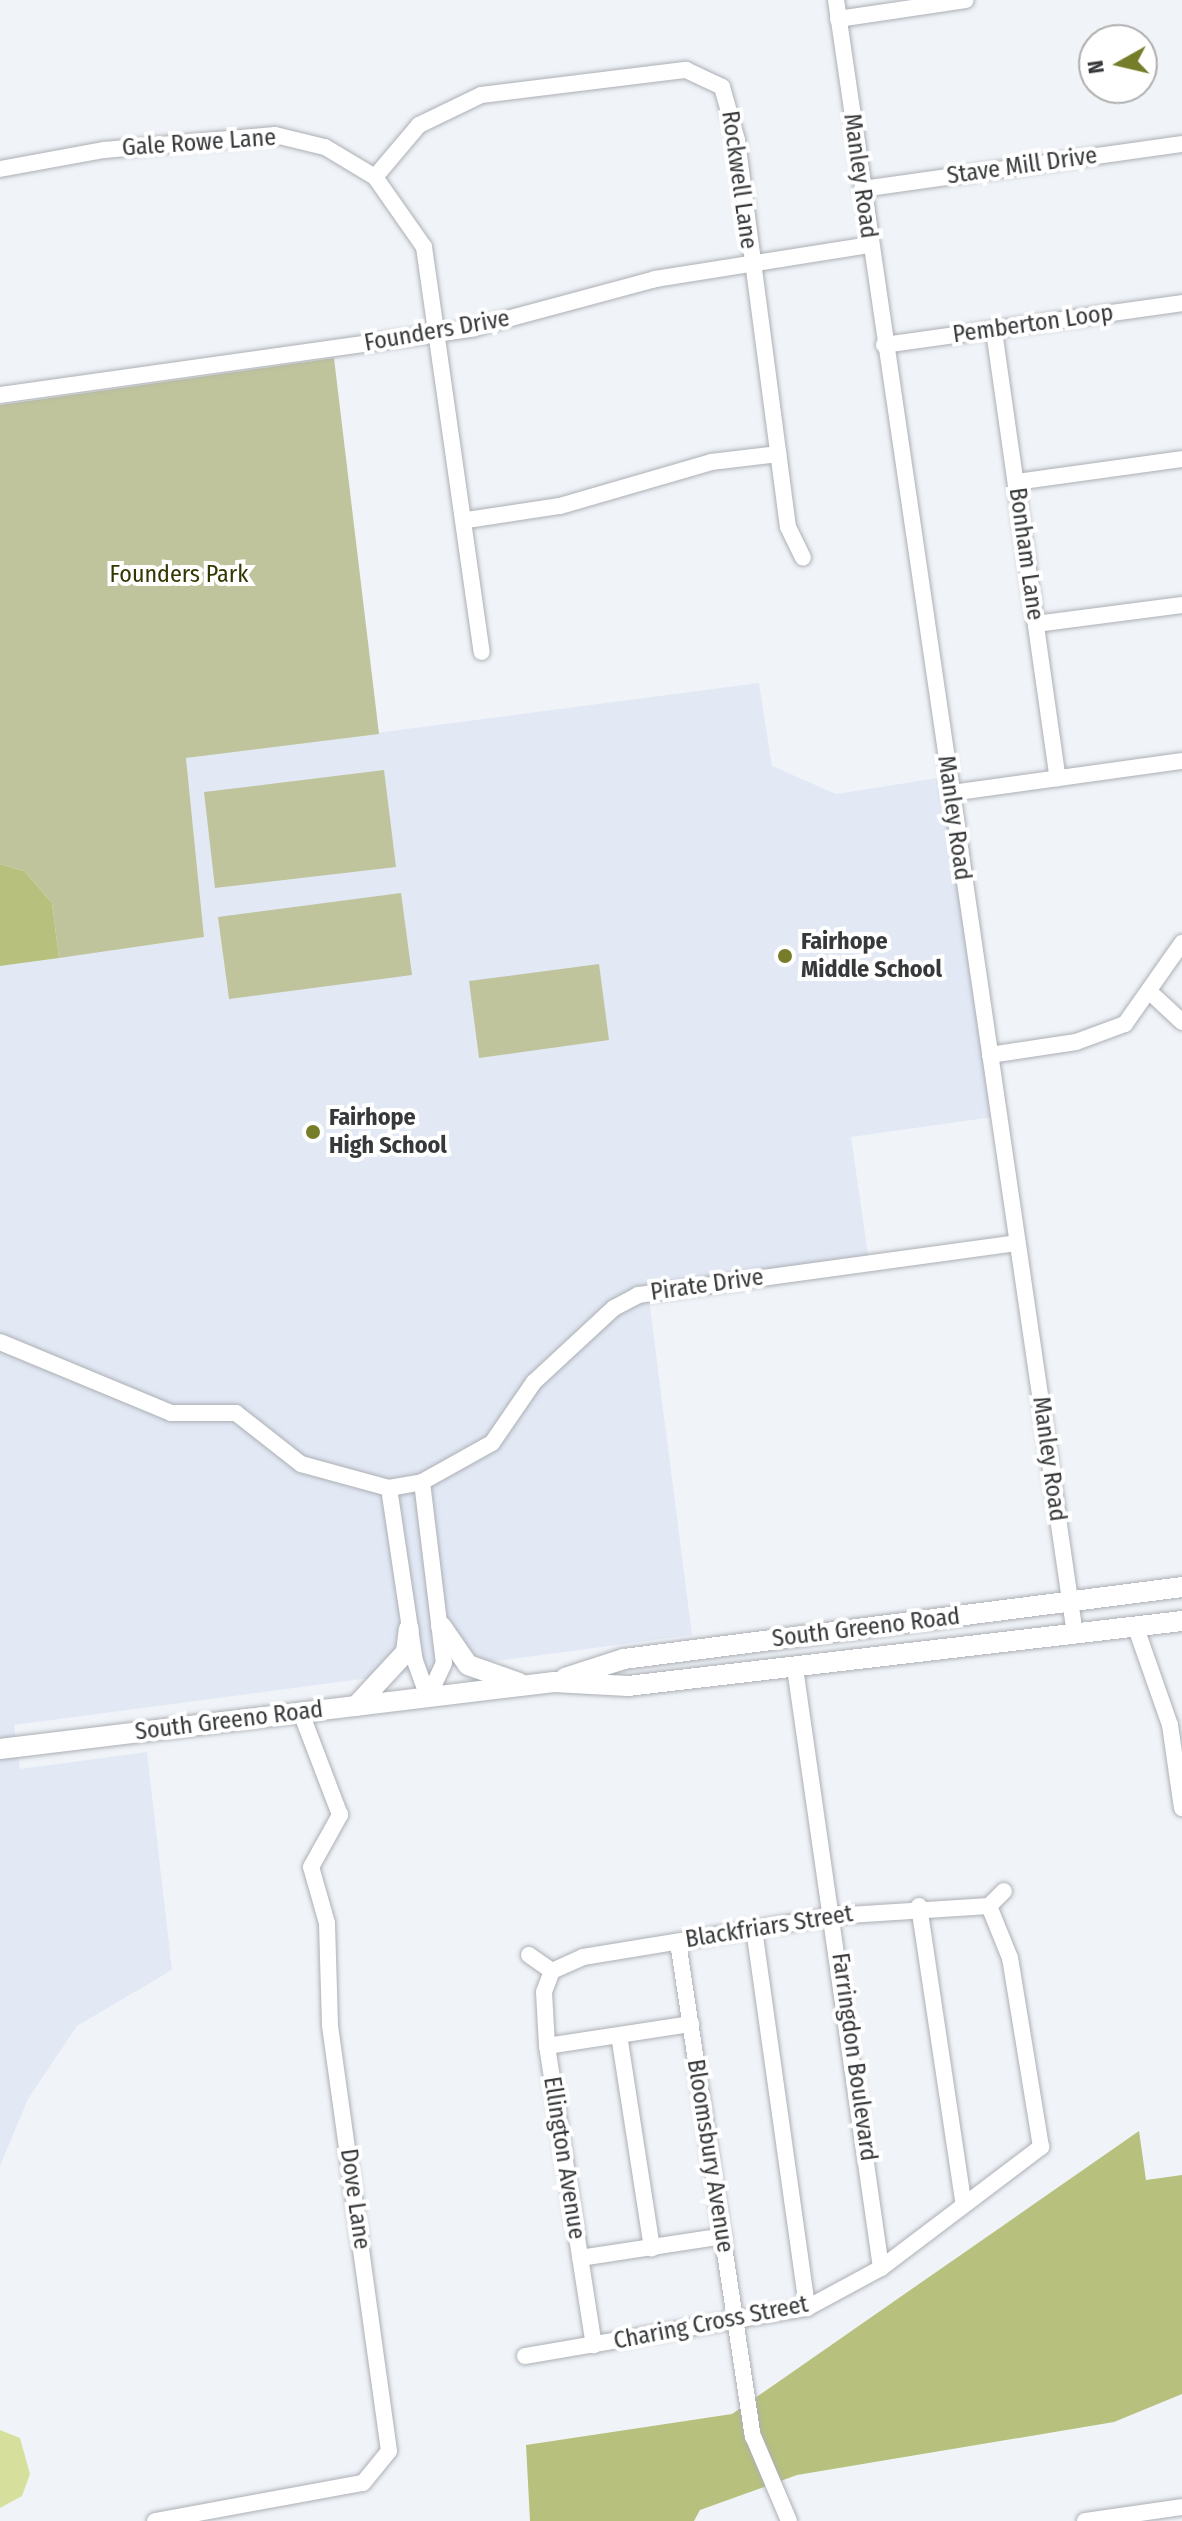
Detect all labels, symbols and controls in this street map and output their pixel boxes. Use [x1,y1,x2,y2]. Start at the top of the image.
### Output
north arrow [1078,24,1158,104]
text: N [1081,59,1110,76]
street label: Rockwell Lane [715,109,763,251]
street label: Manley Road [837,112,883,240]
street label: Gale Rowe Lane [121,123,277,163]
street label: Stave Mill Drive [945,141,1099,191]
street label: Pemberton Loop [951,298,1115,350]
street label: Founders Drive [362,304,512,358]
street label: Bonham Lane [1002,486,1050,622]
park label: Founders Park [110,561,248,589]
street label: Manley Road [931,754,977,882]
place label: Fairhope Middle School [801,928,942,984]
marker: Fairhope Middle School [776,947,794,965]
place label: Fairhope High School [329,1104,447,1160]
marker: Fairhope High School [304,1123,322,1141]
street label: Pirate Drive [649,1263,765,1307]
street label: Manley Road [1026,1395,1072,1523]
street label: South Greeno Road [770,1602,962,1654]
street label: South Greeno Road [133,1695,325,1747]
street label: Blackfriars Street [683,1900,855,1954]
street label: Farringdon Boulevard [825,1951,883,2163]
street label: Bloomsbury Avenue [680,2057,740,2255]
street label: Ellington Avenue [537,2075,591,2241]
street label: Dove Lane [334,2147,376,2251]
street label: Charing Cross Street [611,2290,811,2356]

